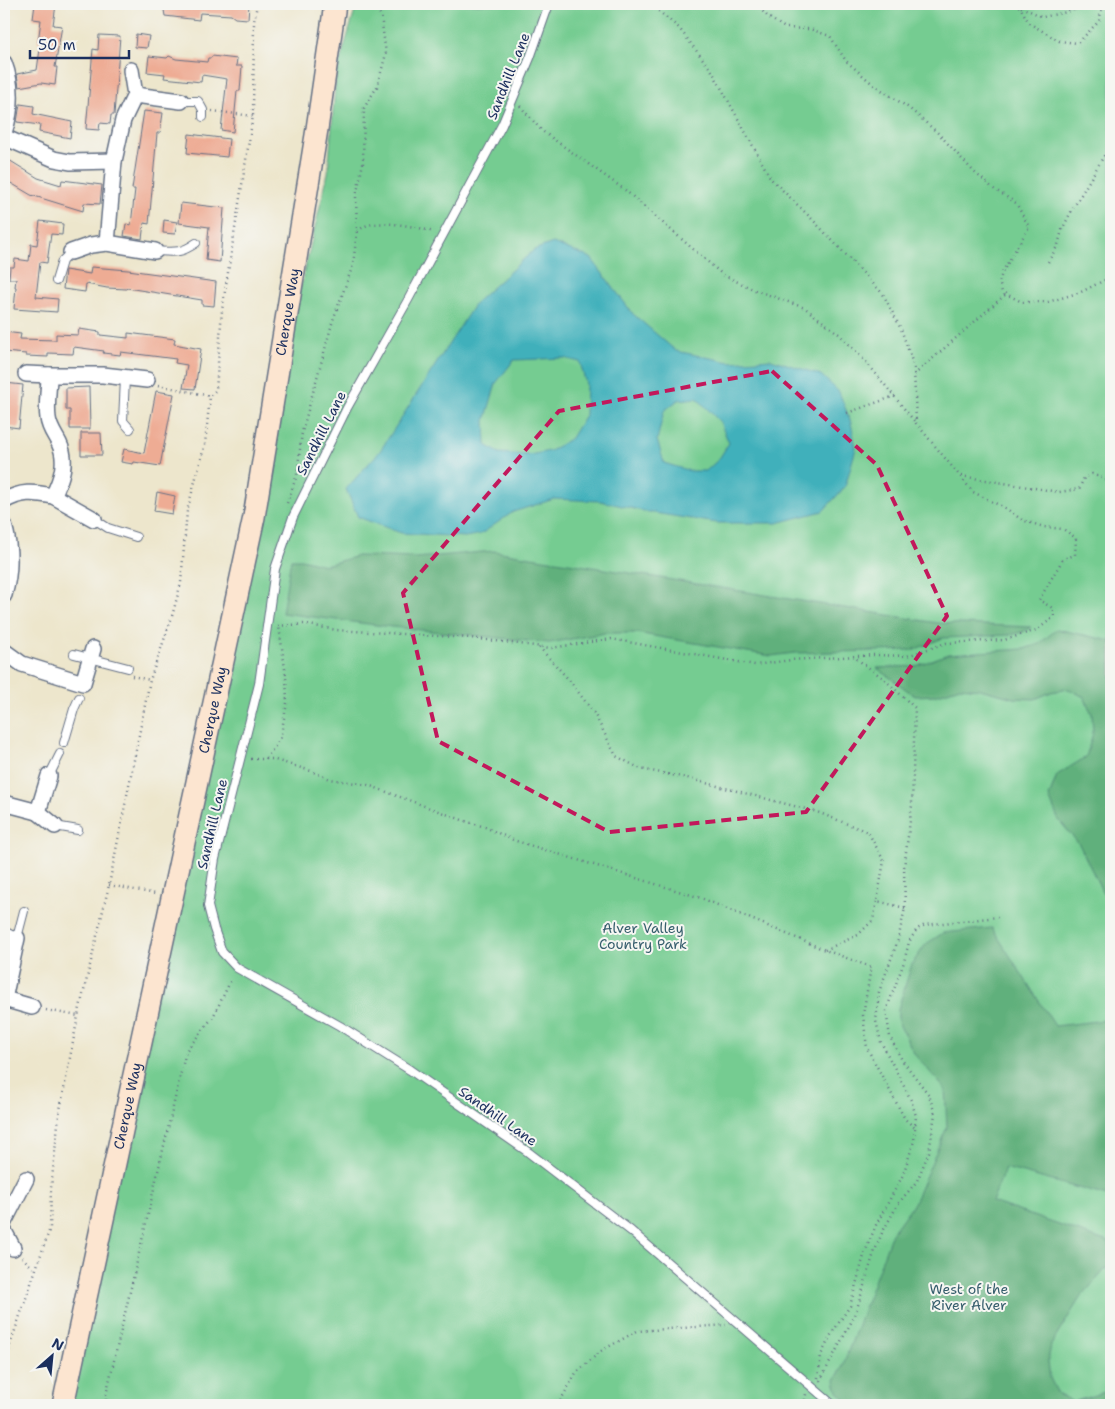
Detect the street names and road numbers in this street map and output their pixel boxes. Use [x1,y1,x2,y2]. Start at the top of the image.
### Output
street label: Sandhill Lane [482,30,534,122]
street label: Cherque Way [271,267,303,357]
street label: Sandhill Lane [292,388,350,478]
street label: Cherque Way [194,665,231,755]
street label: Sandhill Lane [193,777,231,871]
street label: Cherque Way [109,1061,145,1151]
street label: Sandhill Lane [455,1082,541,1150]

